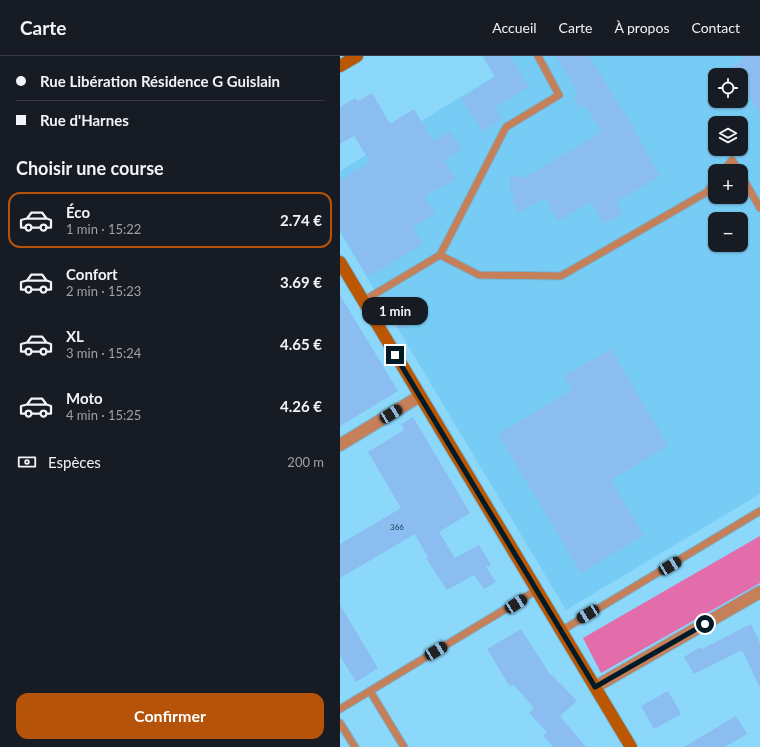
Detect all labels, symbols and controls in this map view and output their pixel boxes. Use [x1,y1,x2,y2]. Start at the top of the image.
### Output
text: Carte [20,16,66,39]
text: Accueil [492,19,537,36]
text: Carte [559,19,592,36]
text: À propos [614,19,669,36]
text: Contact [691,19,740,36]
map controls [708,68,748,252]
button: locate [708,68,748,108]
text: Rue Libération Résidence G Guislain [40,72,280,90]
text: Rue d'Harnes [40,111,129,129]
button: layers [708,116,748,156]
text: Choisir une course [16,157,164,179]
button: + [708,164,748,204]
icon: car [18,202,54,238]
text: Éco [66,203,90,221]
text: 2.74 € [280,211,322,229]
button: − [708,212,748,252]
text: 1 min · 15:22 [66,221,141,237]
icon: car [18,264,54,300]
text: Confort [66,265,118,283]
text: 3.69 € [280,273,322,291]
text: 2 min · 15:23 [66,283,141,299]
callout: 1 min [362,297,428,325]
text: 1 min [379,303,411,319]
icon: car [18,326,54,362]
text: XL [66,327,84,345]
text: 4.65 € [280,335,322,353]
text: 3 min · 15:24 [66,345,141,361]
route end [386,346,404,364]
icon: car [18,388,54,424]
text: Moto [66,389,103,407]
text: 4.26 € [280,397,322,415]
car [378,403,404,425]
text: 4 min · 15:25 [66,407,141,423]
icon: cash [16,451,38,473]
text: Espèces [48,453,101,471]
text: 200 m [287,454,324,470]
house number: 366 [390,522,404,532]
car [657,555,683,577]
car [503,592,529,616]
car [575,603,601,625]
route start [696,615,714,633]
car [423,640,449,662]
button: Confirmer [16,693,324,739]

